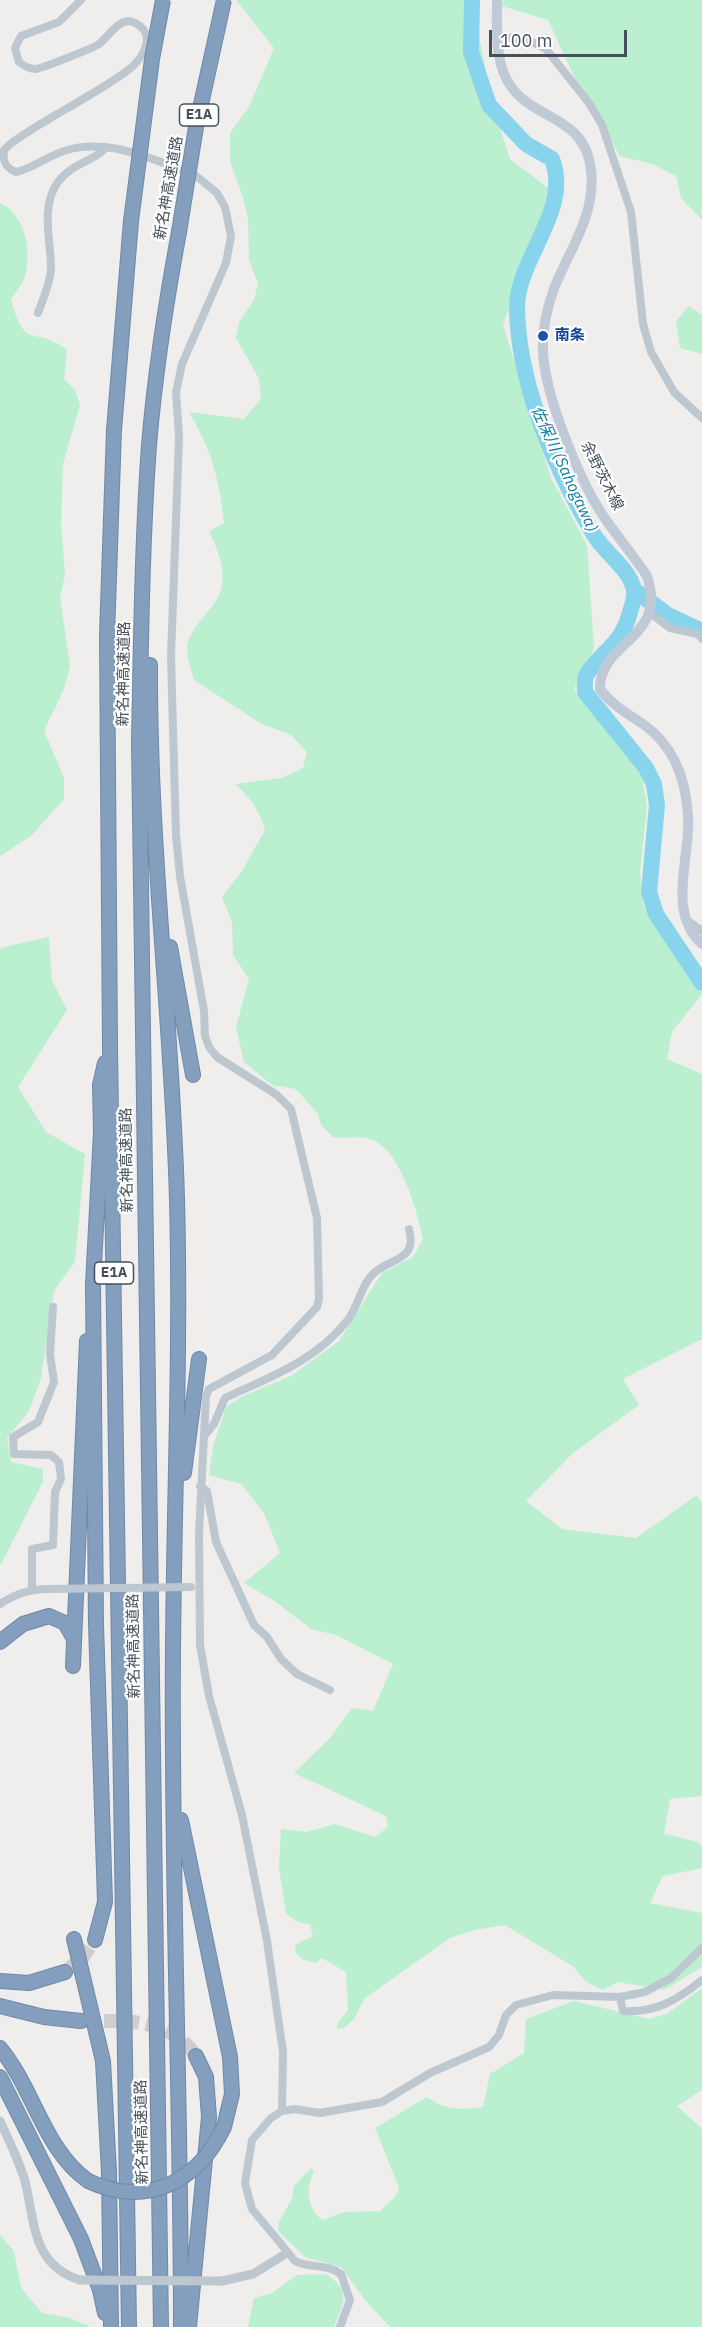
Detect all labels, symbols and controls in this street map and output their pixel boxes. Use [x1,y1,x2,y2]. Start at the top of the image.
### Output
scale bar [492,18,630,56]
text: 100 m [500,29,552,52]
road number: E1A [180,104,218,126]
street label: 新名神高速道路 [151,135,187,241]
place label: 南条 [555,327,585,345]
marker: 南条 [536,329,550,343]
water label: 佐保川 (Sahogawa) [526,403,602,535]
street label: 余野茨木線 [577,439,627,513]
street label: 新名神高速道路 [114,621,134,727]
street label: 新名神高速道路 [117,1107,137,1213]
road number: E1A [94,1262,134,1284]
street label: 新名神高速道路 [124,1593,144,1699]
street label: 新名神高速道路 [132,2079,152,2185]

